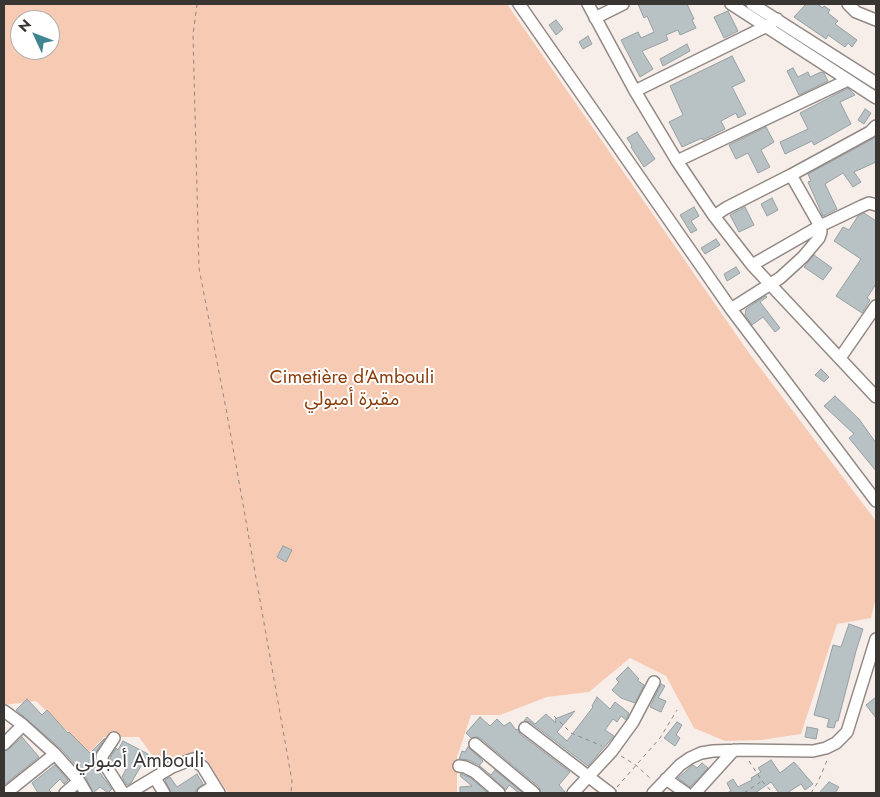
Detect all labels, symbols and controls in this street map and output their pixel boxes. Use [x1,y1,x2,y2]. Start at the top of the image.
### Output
north arrow [10,10,60,60]
text: N [14,15,36,36]
park label: Cimetière d'Ambouli مقبرة أمبولي [270,367,434,411]
district label: أمبولي Ambouli [76,750,204,774]

